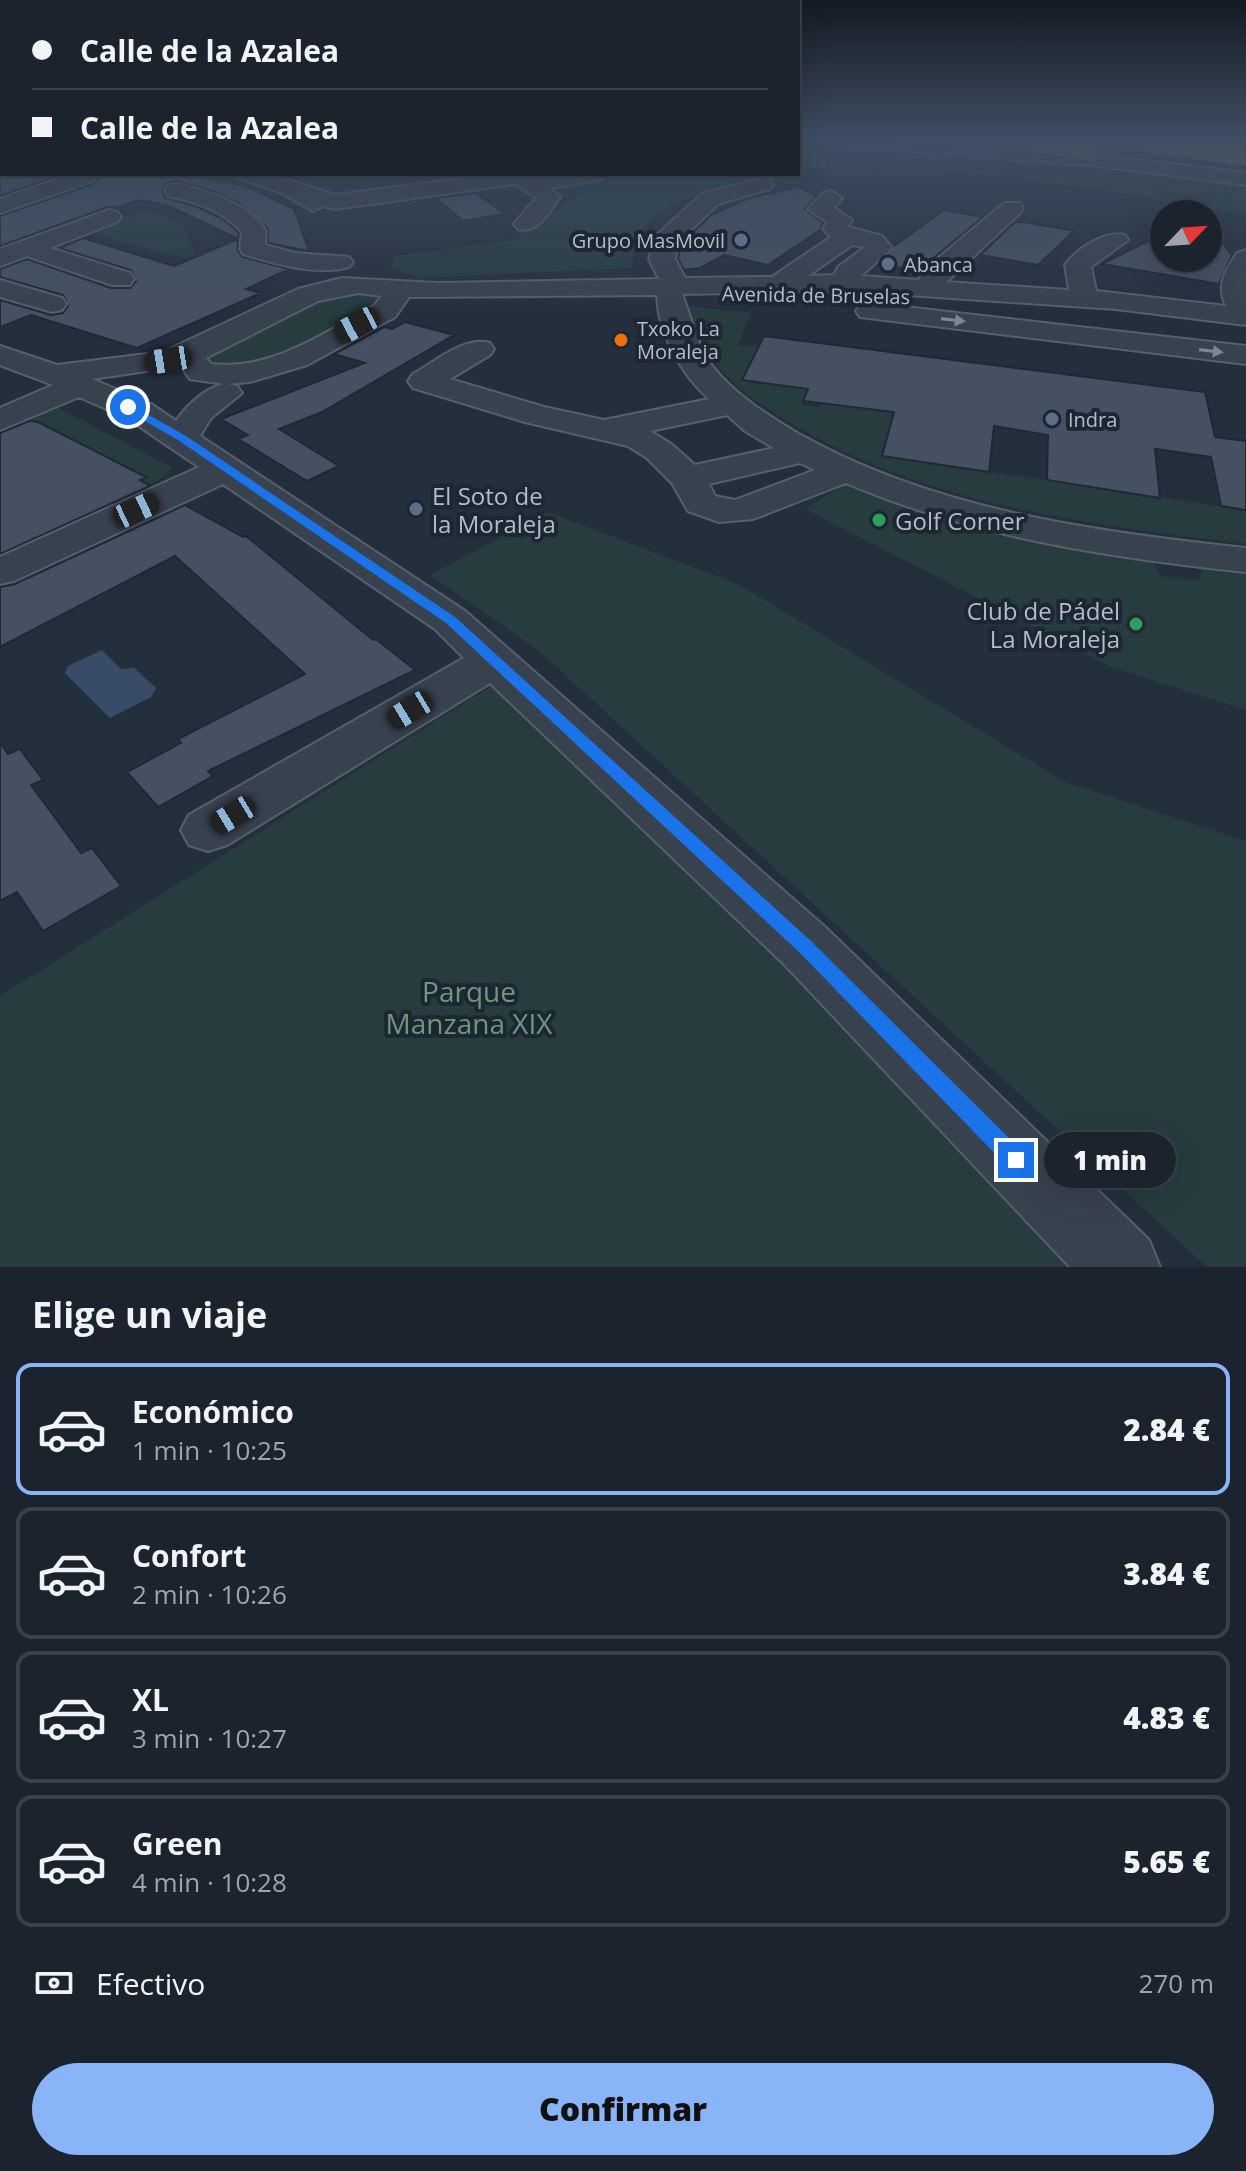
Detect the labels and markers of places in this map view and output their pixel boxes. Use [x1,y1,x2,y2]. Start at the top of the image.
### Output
place label: Grupo MasMovil [572,227,725,254]
marker: Grupo MasMovil [732,231,750,249]
place label: Abanca [904,251,973,278]
marker: Abanca [879,255,897,273]
place label: Txoko La Moraleja [637,315,720,365]
marker: Txoko La Moraleja [612,331,630,349]
place label: Indra [1068,406,1117,433]
marker: Indra [1043,410,1061,428]
place label: El Soto de la Moraleja [432,479,556,540]
marker: El Soto de la Moraleja [407,500,425,518]
place label: Golf Corner [895,504,1025,537]
marker: Golf Corner [870,511,888,529]
place label: Club de Pádel La Moraleja [967,594,1120,655]
marker: Club de Pádel La Moraleja [1127,615,1145,633]

